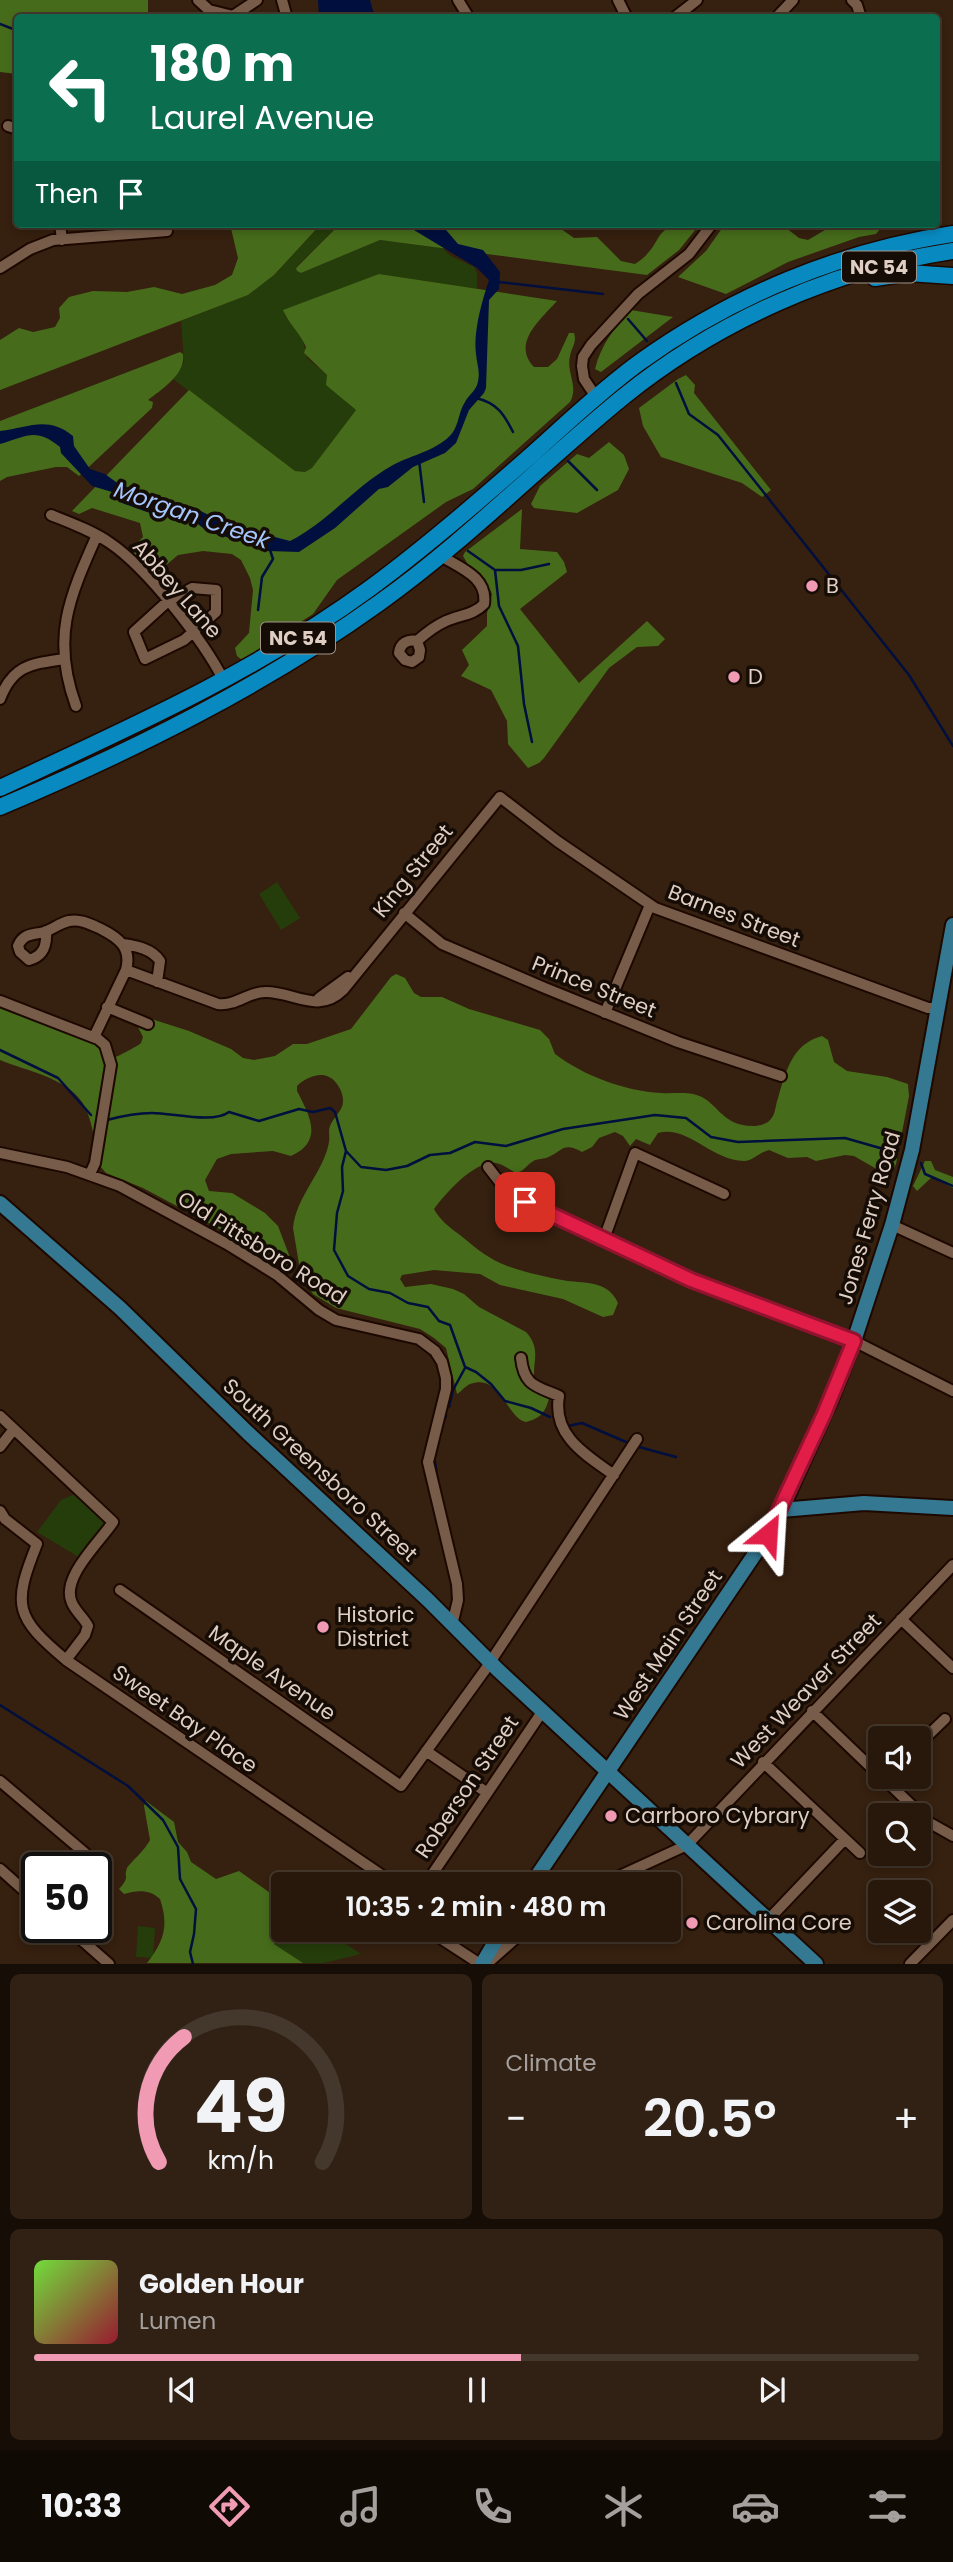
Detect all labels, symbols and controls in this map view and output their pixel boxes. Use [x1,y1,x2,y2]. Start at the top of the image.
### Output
text: 180 m [150,30,294,98]
icon: left [35,42,126,133]
text: Laurel Avenue [150,95,374,140]
icon: arrive [112,175,150,213]
text: Then [35,176,98,212]
road number: NC 54 [842,252,916,282]
water label: Morgan Creek [110,473,275,557]
street label: Abbey Lane [126,533,229,644]
place label: B [826,571,839,600]
marker: B [804,578,820,594]
road number: NC 54 [261,622,335,653]
place label: D [748,662,763,691]
marker: D [726,669,742,685]
street label: King Street [366,818,459,924]
street label: Barnes Street [664,877,804,954]
street label: Prince Street [528,948,661,1025]
street label: Jones Ferry Road [830,1128,907,1308]
pin [495,1172,555,1232]
icon: arrive [506,1183,544,1221]
street label: Old Pittsboro Road [172,1184,352,1311]
street label: South Greensboro Street [217,1372,424,1568]
position arrow [731,1497,805,1571]
street label: West Main Street [606,1564,729,1726]
place label: Historic District [337,1600,415,1653]
street label: West Weaver Street [724,1607,887,1775]
street label: Maple Avenue [203,1618,342,1727]
marker: Historic District [315,1619,331,1635]
street label: Sweet Bay Place [107,1658,263,1779]
street label: Roberson Street [408,1710,525,1864]
map controls [868,1726,931,1943]
button: sound [868,1726,931,1789]
place label: Carrboro Cybrary [625,1801,810,1830]
button: search [868,1803,931,1866]
marker: Carrboro Cybrary [603,1808,619,1824]
speed limit sign: 50 [21,1852,112,1943]
button: layers [868,1880,931,1943]
text: 10:35 · 2 min · 480 m [345,1889,607,1925]
place label: Carolina Core [706,1908,852,1937]
marker: Carolina Core [684,1915,700,1931]
text: Climate [506,2047,596,2079]
text: 49 [194,2057,288,2158]
text: 20.5° [643,2082,777,2155]
text: − [506,2092,526,2145]
text: + [893,2092,919,2145]
text: km/h [207,2143,274,2178]
text: Golden Hour [139,2266,304,2302]
text: Lumen [139,2305,216,2337]
icon: previous [163,2371,201,2409]
icon: pause [458,2371,496,2409]
icon: next [753,2371,791,2409]
icon: directions [205,2482,254,2531]
icon: music [336,2482,385,2531]
icon: phone [468,2482,517,2531]
icon: climate [599,2482,648,2531]
icon: car [731,2482,780,2531]
icon: filters [863,2482,912,2531]
text: 10:33 [41,2483,122,2528]

